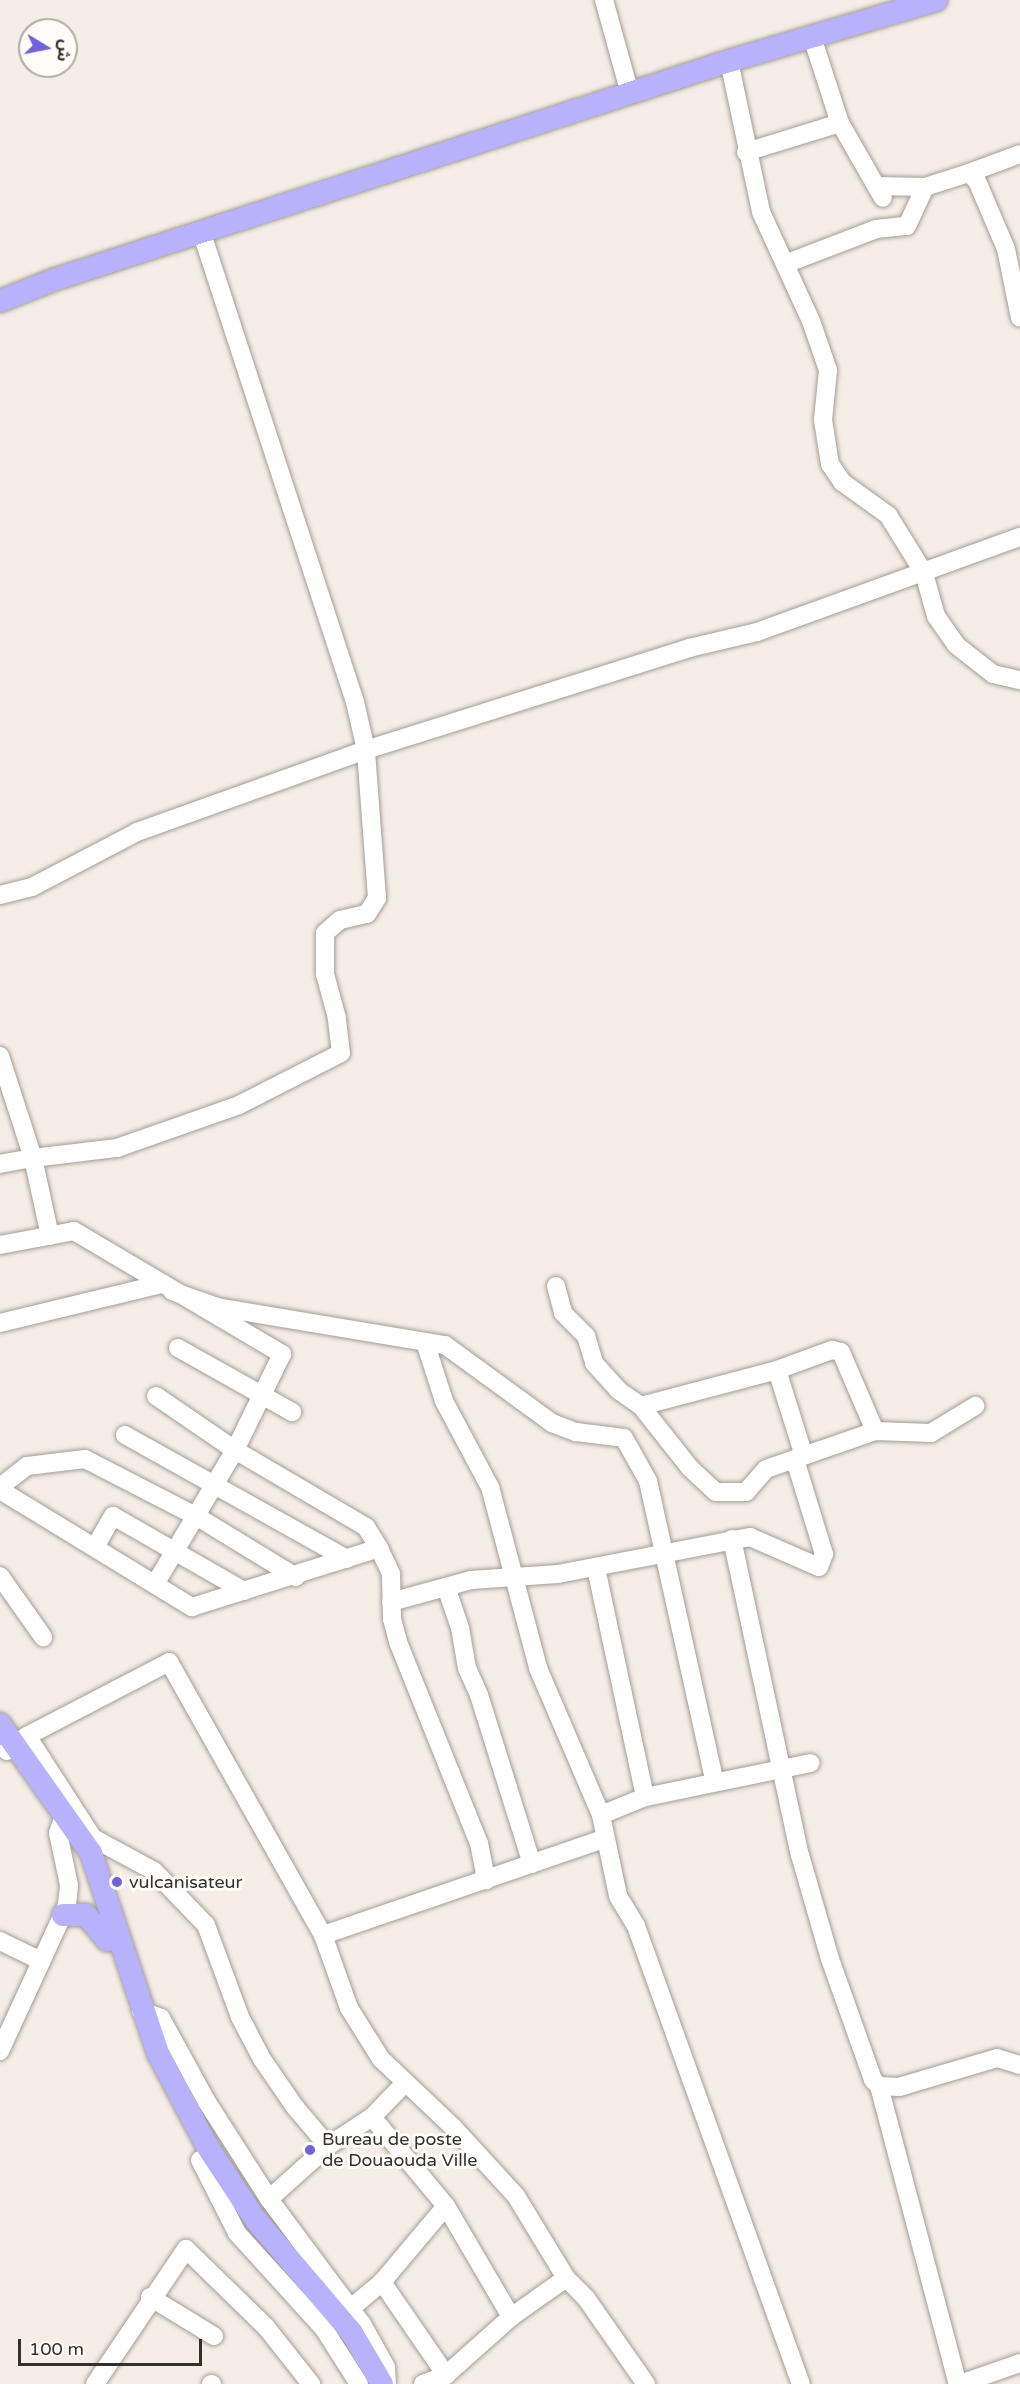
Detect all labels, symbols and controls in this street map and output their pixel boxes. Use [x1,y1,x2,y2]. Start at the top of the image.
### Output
north arrow [18,18,78,78]
text: ش [52,38,76,63]
place label: vulcanisateur [129,1871,242,1893]
marker: vulcanisateur [110,1875,124,1889]
place label: Bureau de poste de Douaouda Ville [322,2129,477,2172]
marker: Bureau de poste de Douaouda Ville [303,2143,317,2157]
scale bar [21,2327,206,2365]
text: 100 m [29,2338,84,2360]

